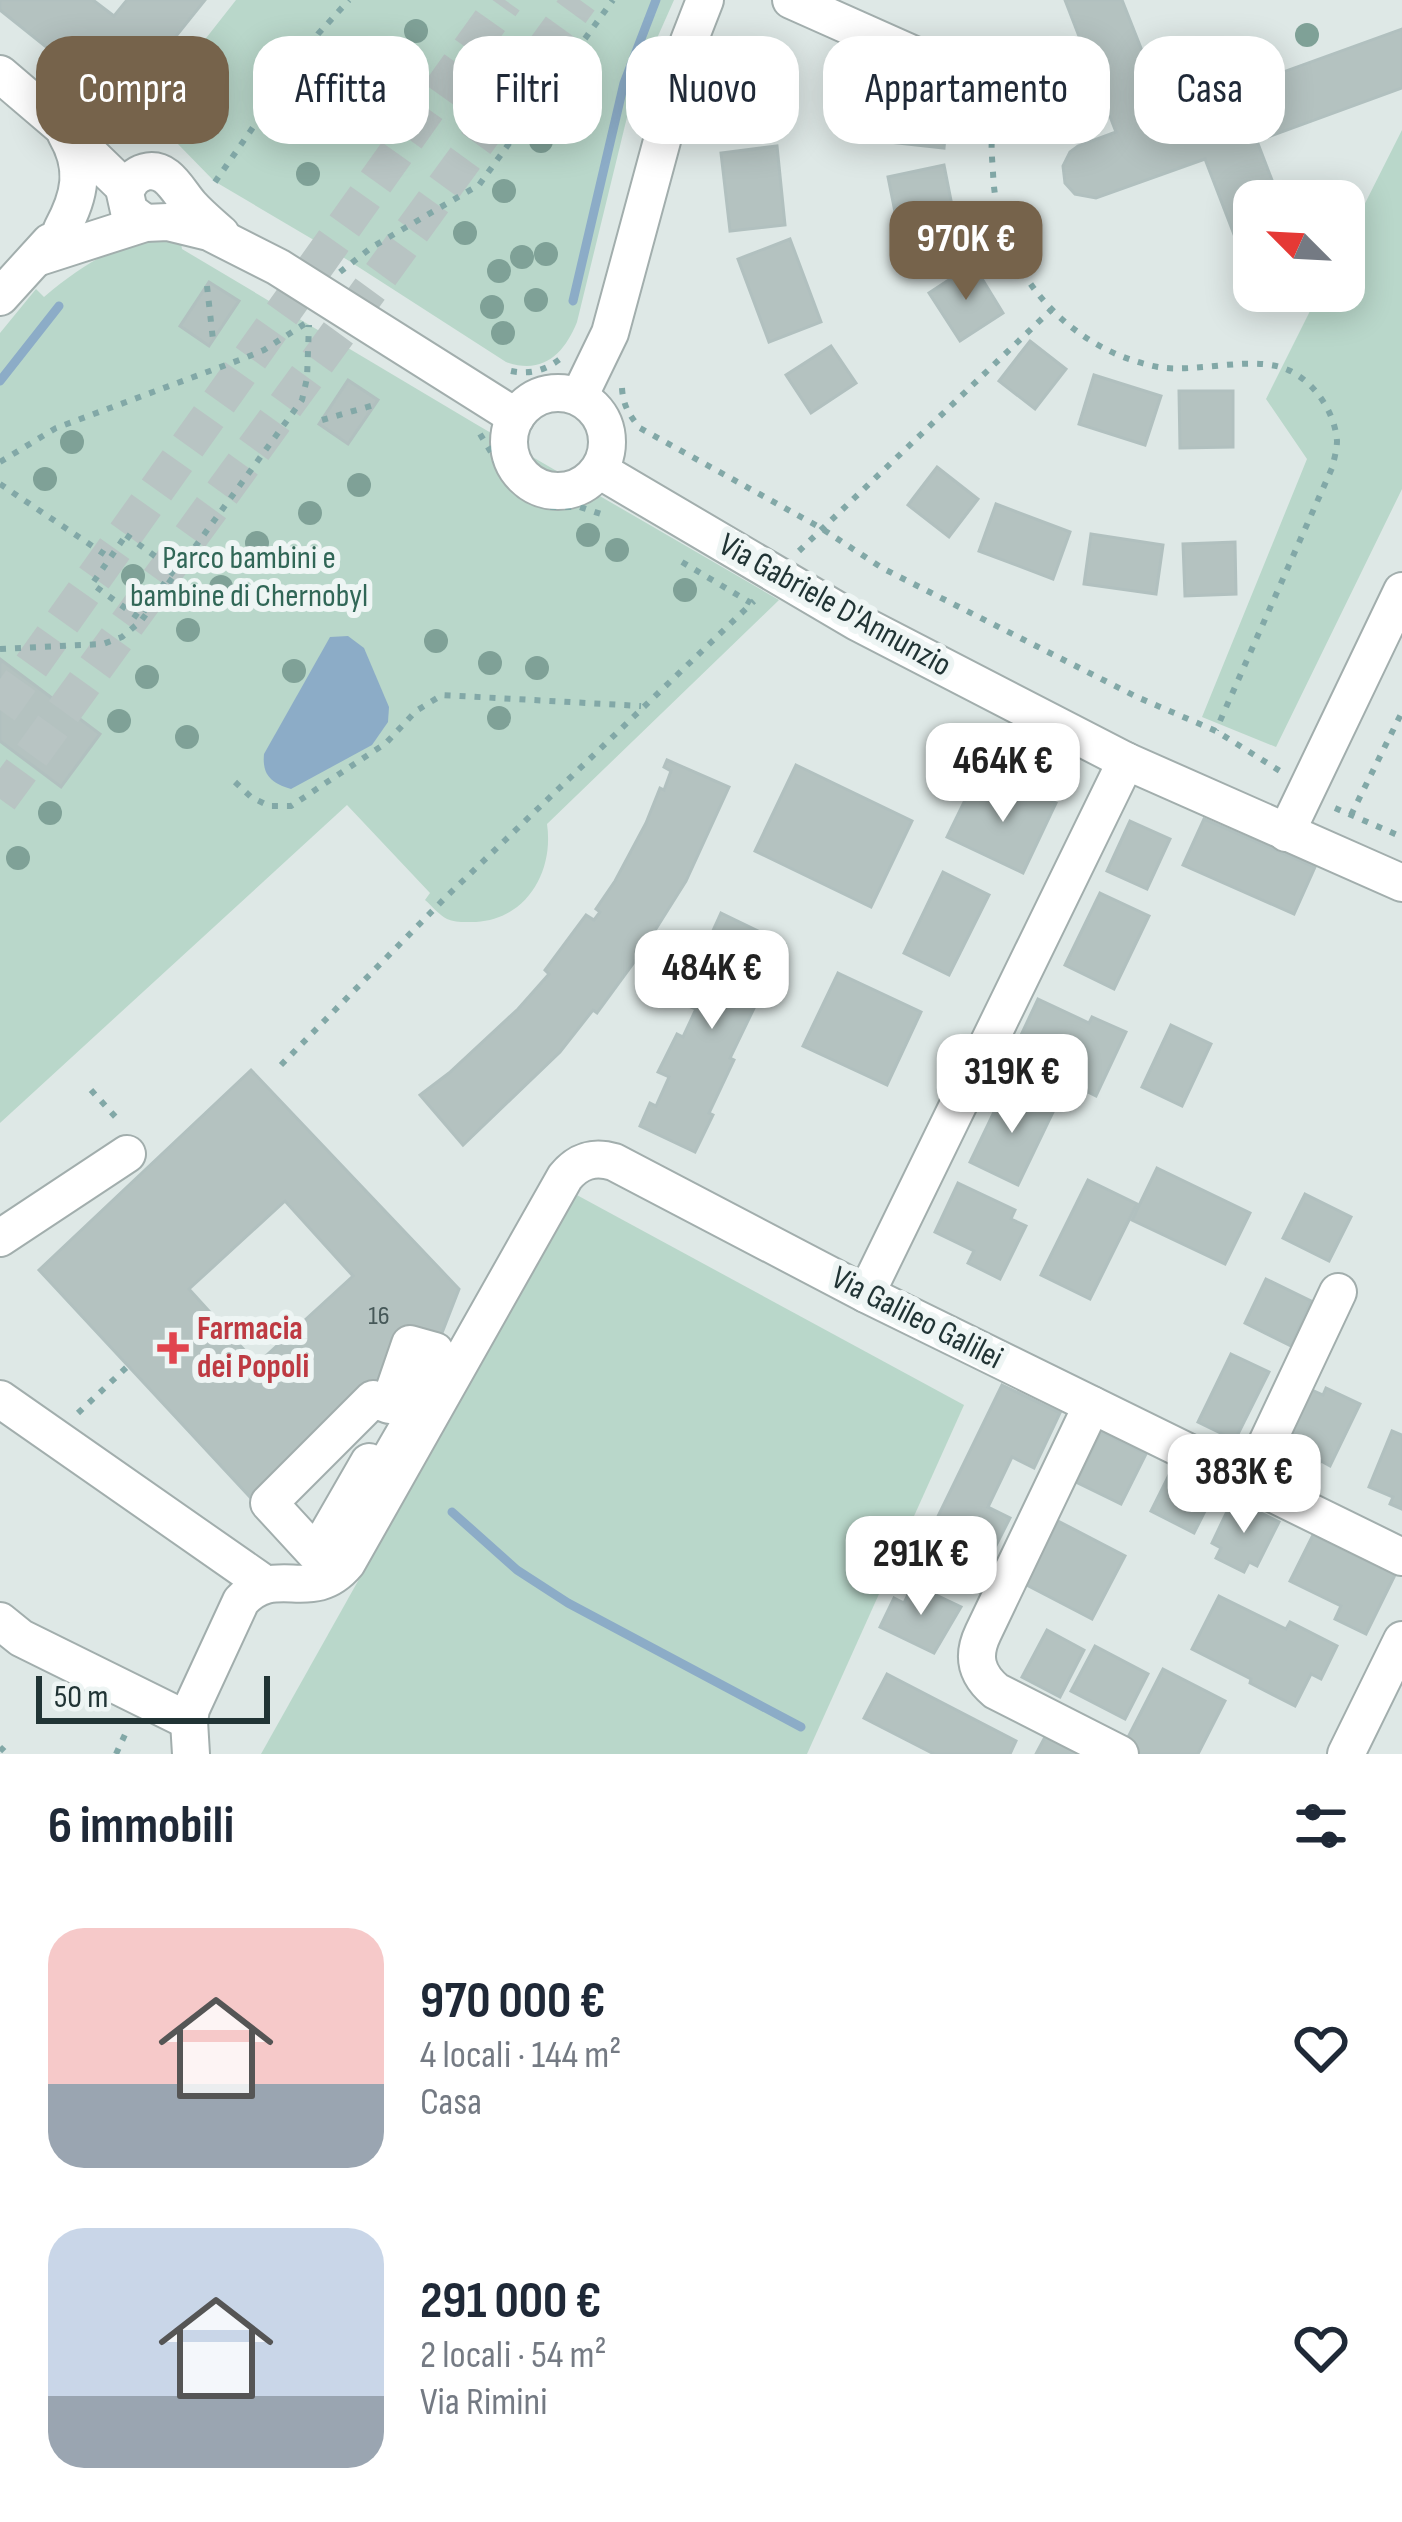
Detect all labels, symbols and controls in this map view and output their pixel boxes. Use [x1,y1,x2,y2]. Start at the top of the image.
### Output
chip: Compra [36,36,229,144]
chip: Affitta [253,36,429,144]
chip: Filtri [453,36,602,144]
chip: Nuovo [626,36,799,144]
chip: Appartamento [823,36,1110,144]
chip: Casa [1134,36,1285,144]
north arrow [1233,180,1365,312]
map controls [1233,180,1365,312]
pin: 970K € [868,201,1064,303]
text: 970K € [916,216,1016,263]
street label: Via Gabriele D'Annunzio [712,525,958,685]
park label: Parco bambini e bambine di Chernobyl [130,538,368,616]
pin: 464K € [905,723,1101,825]
text: 464K € [953,738,1053,785]
pin: 484K € [614,930,810,1032]
text: 484K € [662,945,762,992]
pin: 319K € [914,1034,1110,1136]
text: 319K € [964,1049,1060,1096]
street label: Via Galileo Galilei [825,1258,1009,1378]
house number: 16 [368,1300,390,1332]
place label: Farmacia dei Popoli [197,1309,309,1387]
marker: Farmacia dei Popoli [160,1335,186,1361]
pin: 383K € [1146,1434,1342,1536]
text: 383K € [1195,1449,1293,1496]
pin: 291K € [823,1516,1019,1618]
text: 291K € [873,1531,969,1578]
scale bar [36,1670,270,1723]
text: 50 m [54,1677,108,1717]
icon: filters [1288,1793,1354,1859]
text: 6 immobili [48,1796,234,1857]
text: 970 000 € [420,1971,605,2032]
icon: home [144,1976,288,2120]
icon: heart [1288,2015,1354,2081]
text: 4 locali · 144 m² [420,2032,621,2079]
text: Casa [420,2079,482,2126]
text: 291 000 € [420,2271,601,2332]
icon: home [144,2276,288,2420]
icon: heart [1288,2315,1354,2381]
text: 2 locali · 54 m² [420,2332,607,2379]
text: Via Rimini [420,2379,548,2426]

